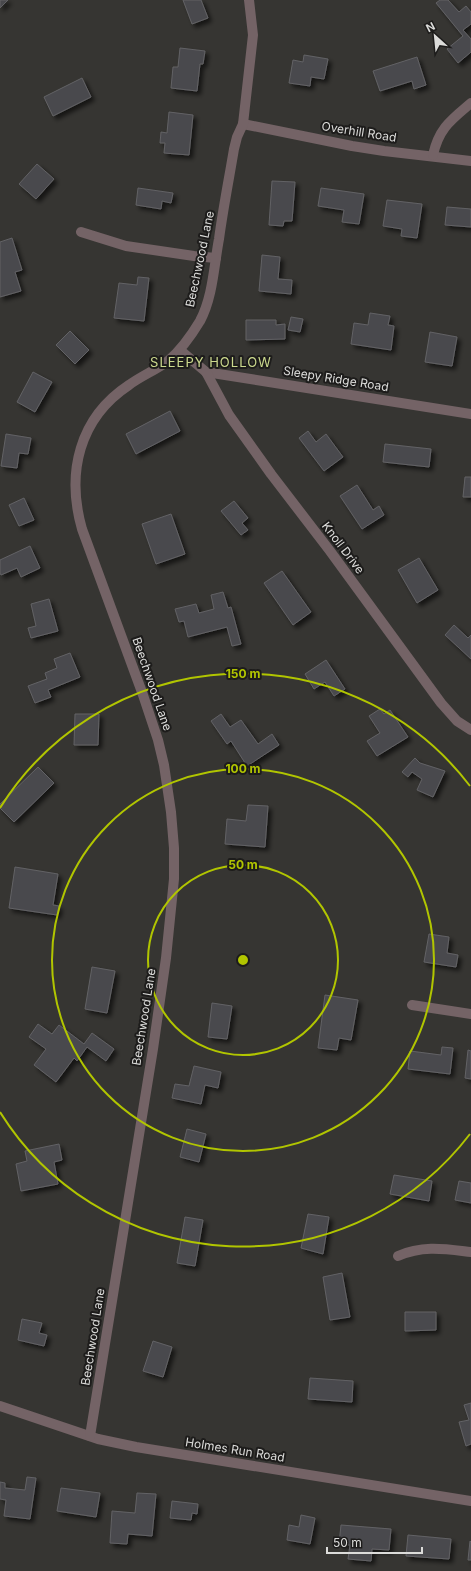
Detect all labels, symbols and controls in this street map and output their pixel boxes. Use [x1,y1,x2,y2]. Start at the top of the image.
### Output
north arrow [415,16,455,56]
text: N [424,19,437,35]
street label: Overhill Road [321,118,398,145]
street label: Beechwood Lane [182,209,217,308]
district label: SLEEPY HOLLOW [150,354,272,370]
street label: Sleepy Ridge Road [282,363,390,394]
street label: Knoll Drive [319,519,368,577]
street label: Beechwood Lane [129,635,176,733]
text: 150 m [226,666,260,681]
text: 100 m [225,761,261,776]
text: 50 m [228,857,258,872]
centre of rings [236,953,250,967]
street label: Beechwood Lane [128,967,159,1067]
street label: Beechwood Lane [77,1287,108,1387]
street label: Holmes Run Road [184,1434,286,1465]
scale bar [327,1529,422,1555]
text: 50 m [333,1535,362,1550]

